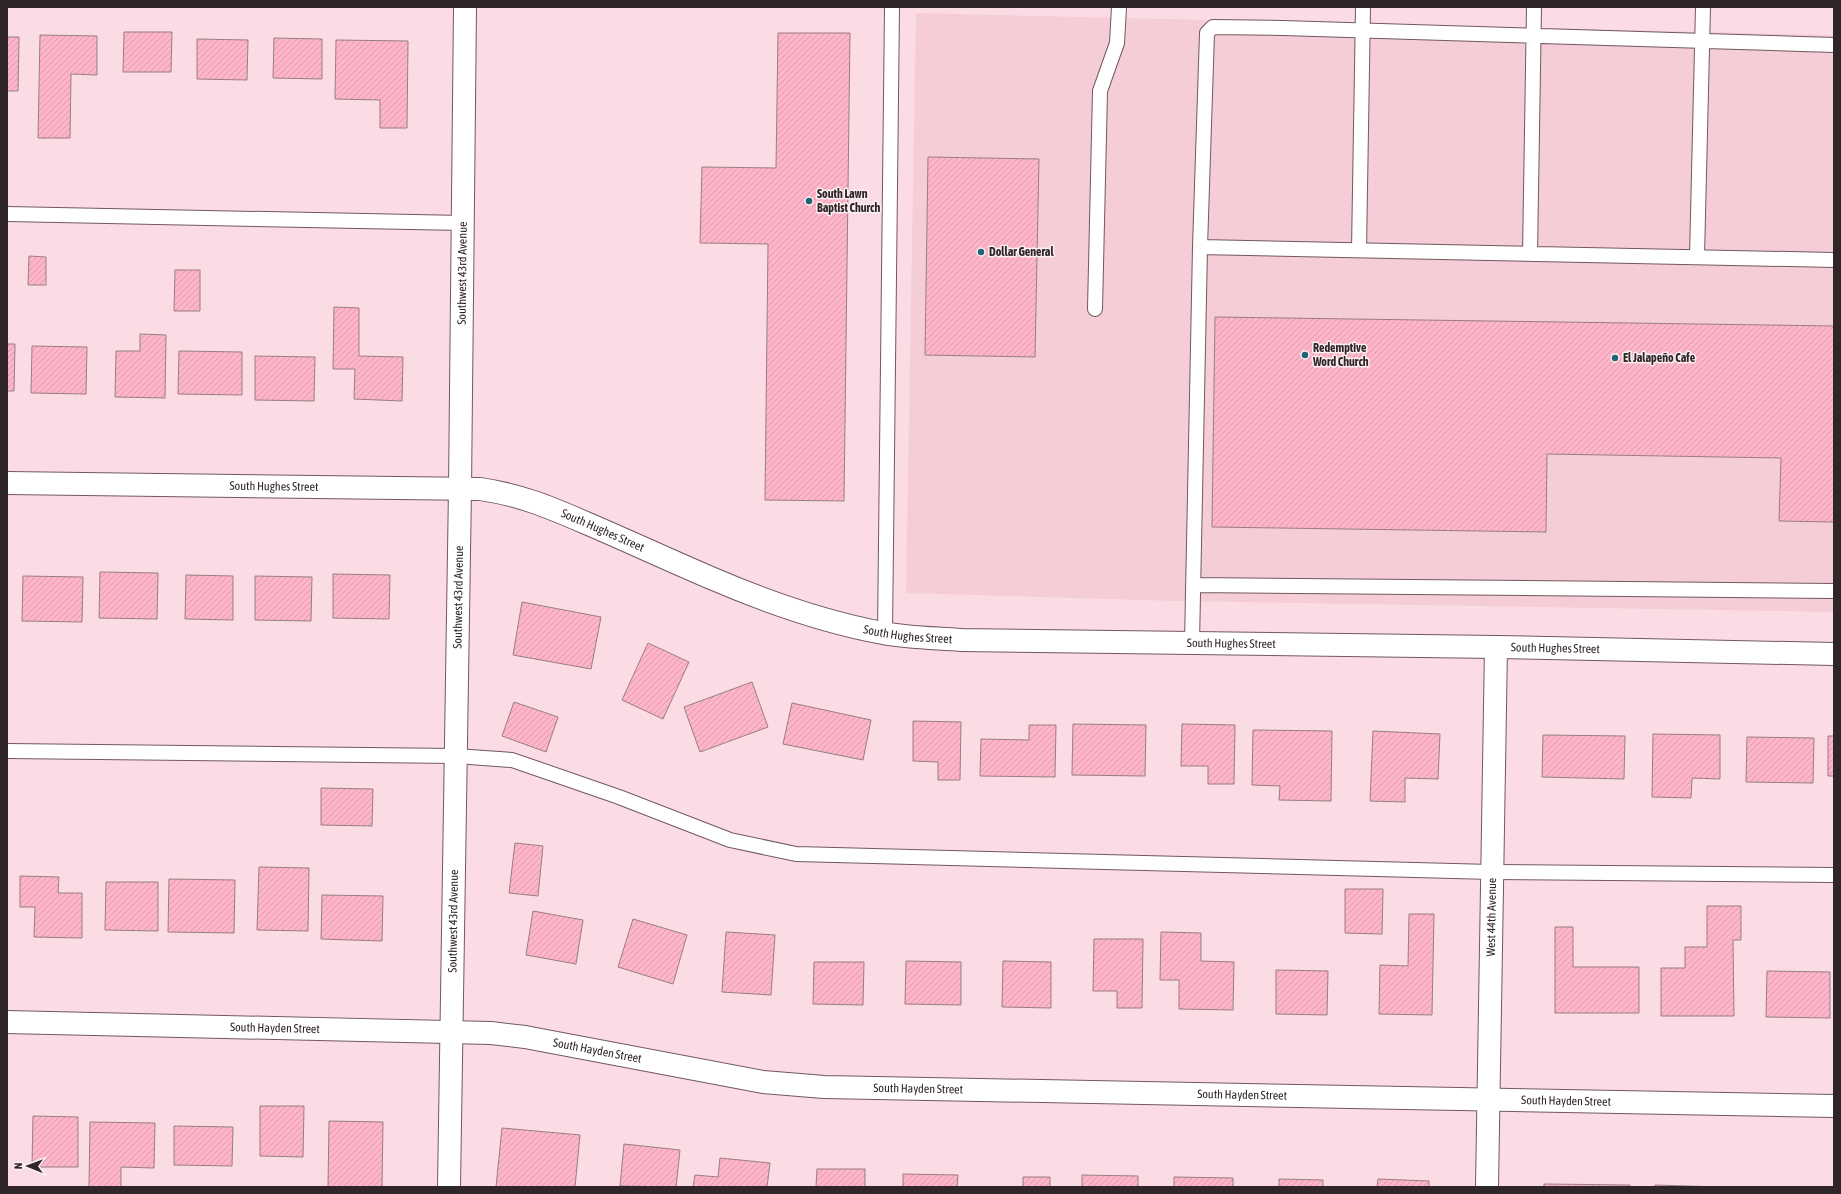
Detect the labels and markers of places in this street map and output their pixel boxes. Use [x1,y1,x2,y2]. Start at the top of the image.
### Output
place label: South Lawn Baptist Church [817,187,881,215]
marker: South Lawn Baptist Church [804,196,814,206]
place label: Dollar General [989,245,1054,259]
marker: Dollar General [976,247,986,257]
place label: Redemptive Word Church [1312,341,1369,369]
marker: Redemptive Word Church [1300,350,1310,360]
place label: El Jalapeño Cafe [1623,351,1696,365]
marker: El Jalapeño Cafe [1610,353,1620,363]

